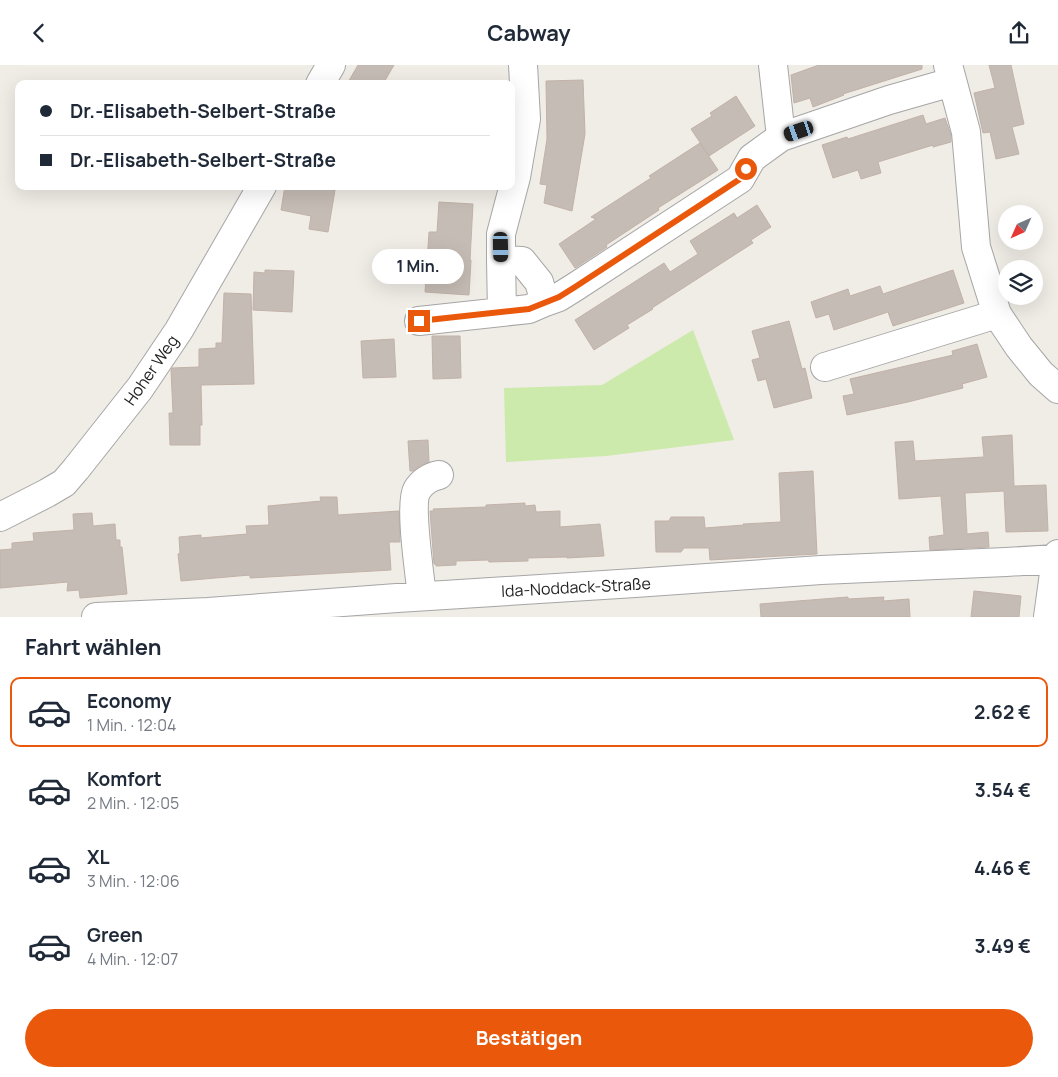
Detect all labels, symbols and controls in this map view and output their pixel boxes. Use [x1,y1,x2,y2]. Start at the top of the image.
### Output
text: Cabway [487,18,571,48]
icon: back [25,19,53,47]
icon: share [1005,19,1033,47]
text: Dr.-Elisabeth-Selbert-Straße [70,98,336,124]
car [782,119,815,143]
text: Dr.-Elisabeth-Selbert-Straße [70,147,336,173]
route start [735,158,757,180]
north arrow [998,205,1042,250]
map controls [998,205,1043,305]
car [493,232,508,262]
callout: 1 Min. [373,249,465,283]
text: 1 Min. [396,255,440,277]
button: layers [998,260,1043,305]
route end [408,310,430,332]
street label: Hoher Weg [119,330,183,410]
street label: Ida-Noddack-Straße [501,572,651,602]
text: Fahrt wählen [25,632,162,662]
text: Economy [87,688,171,714]
icon: car [27,690,72,735]
text: 2.62 € [974,699,1031,725]
text: 1 Min. · 12:04 [87,714,177,736]
text: Komfort [87,766,162,792]
icon: car [27,768,72,813]
text: 3.54 € [975,777,1031,803]
text: 2 Min. · 12:05 [87,792,179,814]
text: XL [87,844,110,870]
icon: car [27,846,72,891]
text: 4.46 € [974,855,1031,881]
text: 3 Min. · 12:06 [87,870,180,892]
text: Green [87,922,143,948]
icon: car [27,924,72,969]
text: 3.49 € [975,933,1031,959]
text: 4 Min. · 12:07 [87,948,178,970]
button: Bestätigen [25,1009,1033,1067]

